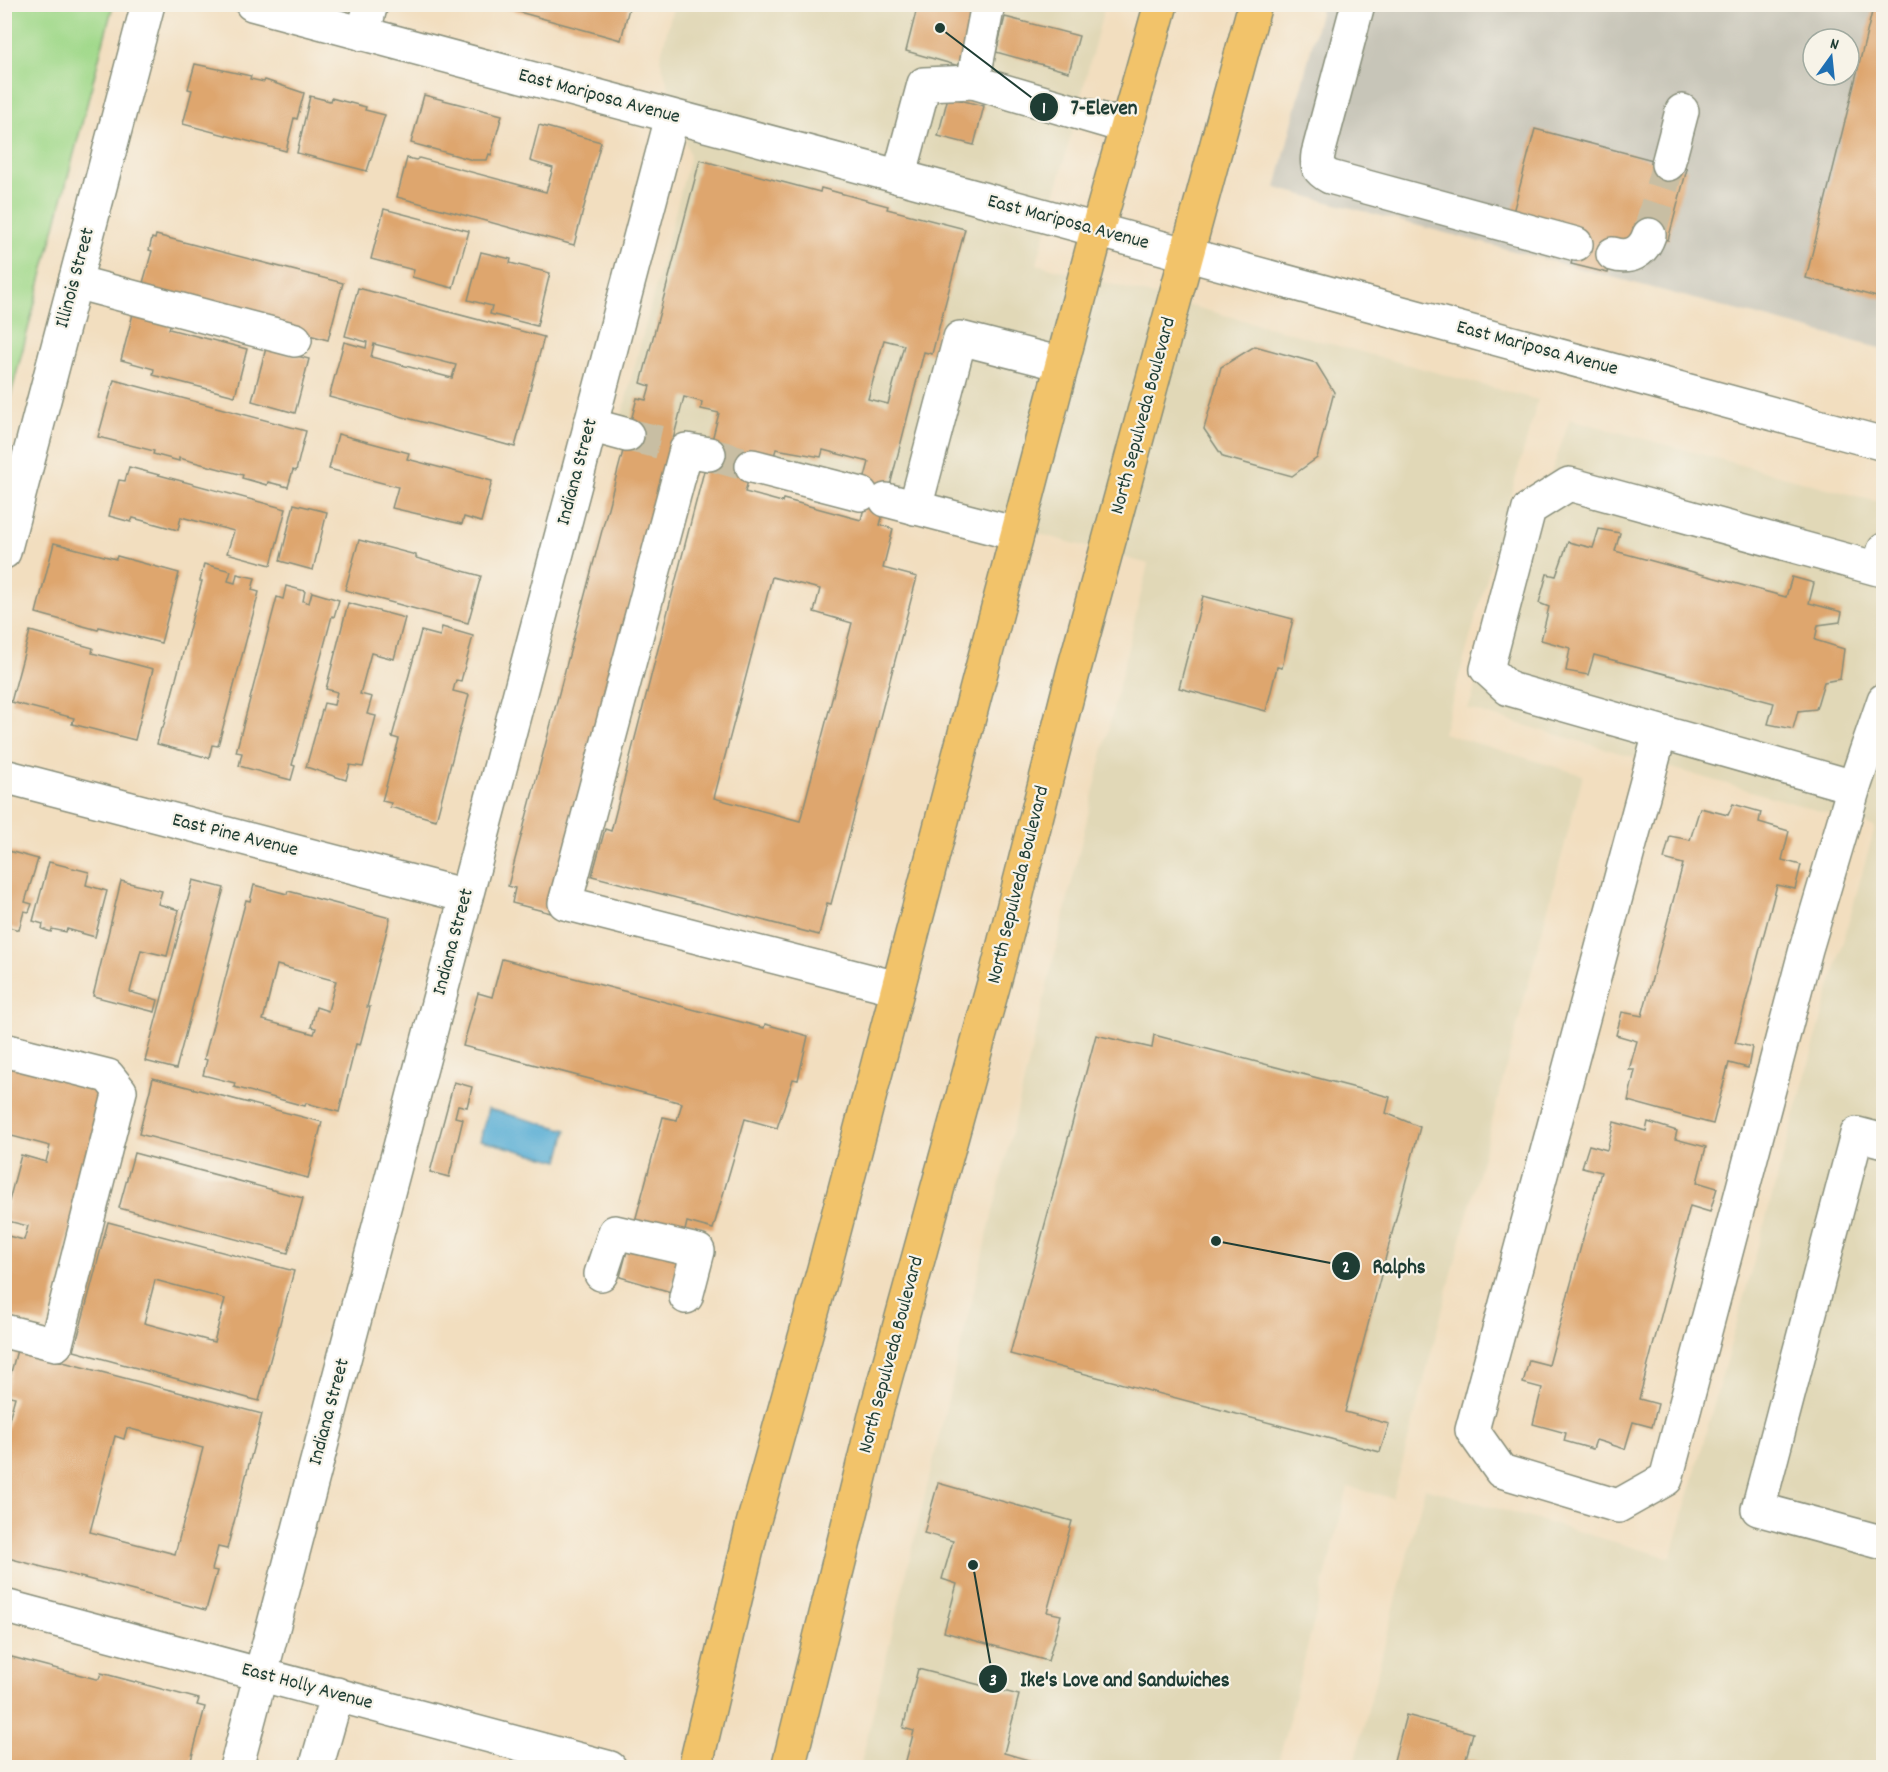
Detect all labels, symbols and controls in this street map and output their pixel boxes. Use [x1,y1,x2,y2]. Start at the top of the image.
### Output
north arrow [1801,27,1861,87]
text: N [1827,33,1841,57]
street label: East Mariposa Avenue [515,62,683,132]
callout: 7-Eleven [1029,87,1150,126]
text: 7-Eleven [1071,95,1138,125]
text: 1 [1042,97,1046,122]
street label: East Mariposa Avenue [984,188,1152,258]
street label: Illinois Street [49,225,103,331]
street label: North Sepulveda Boulevard [1104,314,1184,518]
street label: East Mariposa Avenue [1453,314,1621,384]
street label: Indiana Street [550,415,606,529]
street label: North Sepulveda Boulevard [981,783,1057,987]
street label: East Pine Avenue [169,807,301,865]
street label: Indiana Street [426,885,482,999]
callout: Ralphs [1331,1247,1438,1286]
street label: North Sepulveda Boulevard [852,1253,932,1457]
text: Ralphs [1372,1254,1426,1284]
text: 2 [1342,1256,1350,1281]
street label: Indiana Street [302,1355,358,1469]
street label: East Holly Avenue [238,1656,376,1718]
callout: Ike's Love and Sandwiches [978,1659,1241,1698]
text: Ike's Love and Sandwiches [1020,1667,1230,1697]
text: 3 [989,1669,997,1694]

